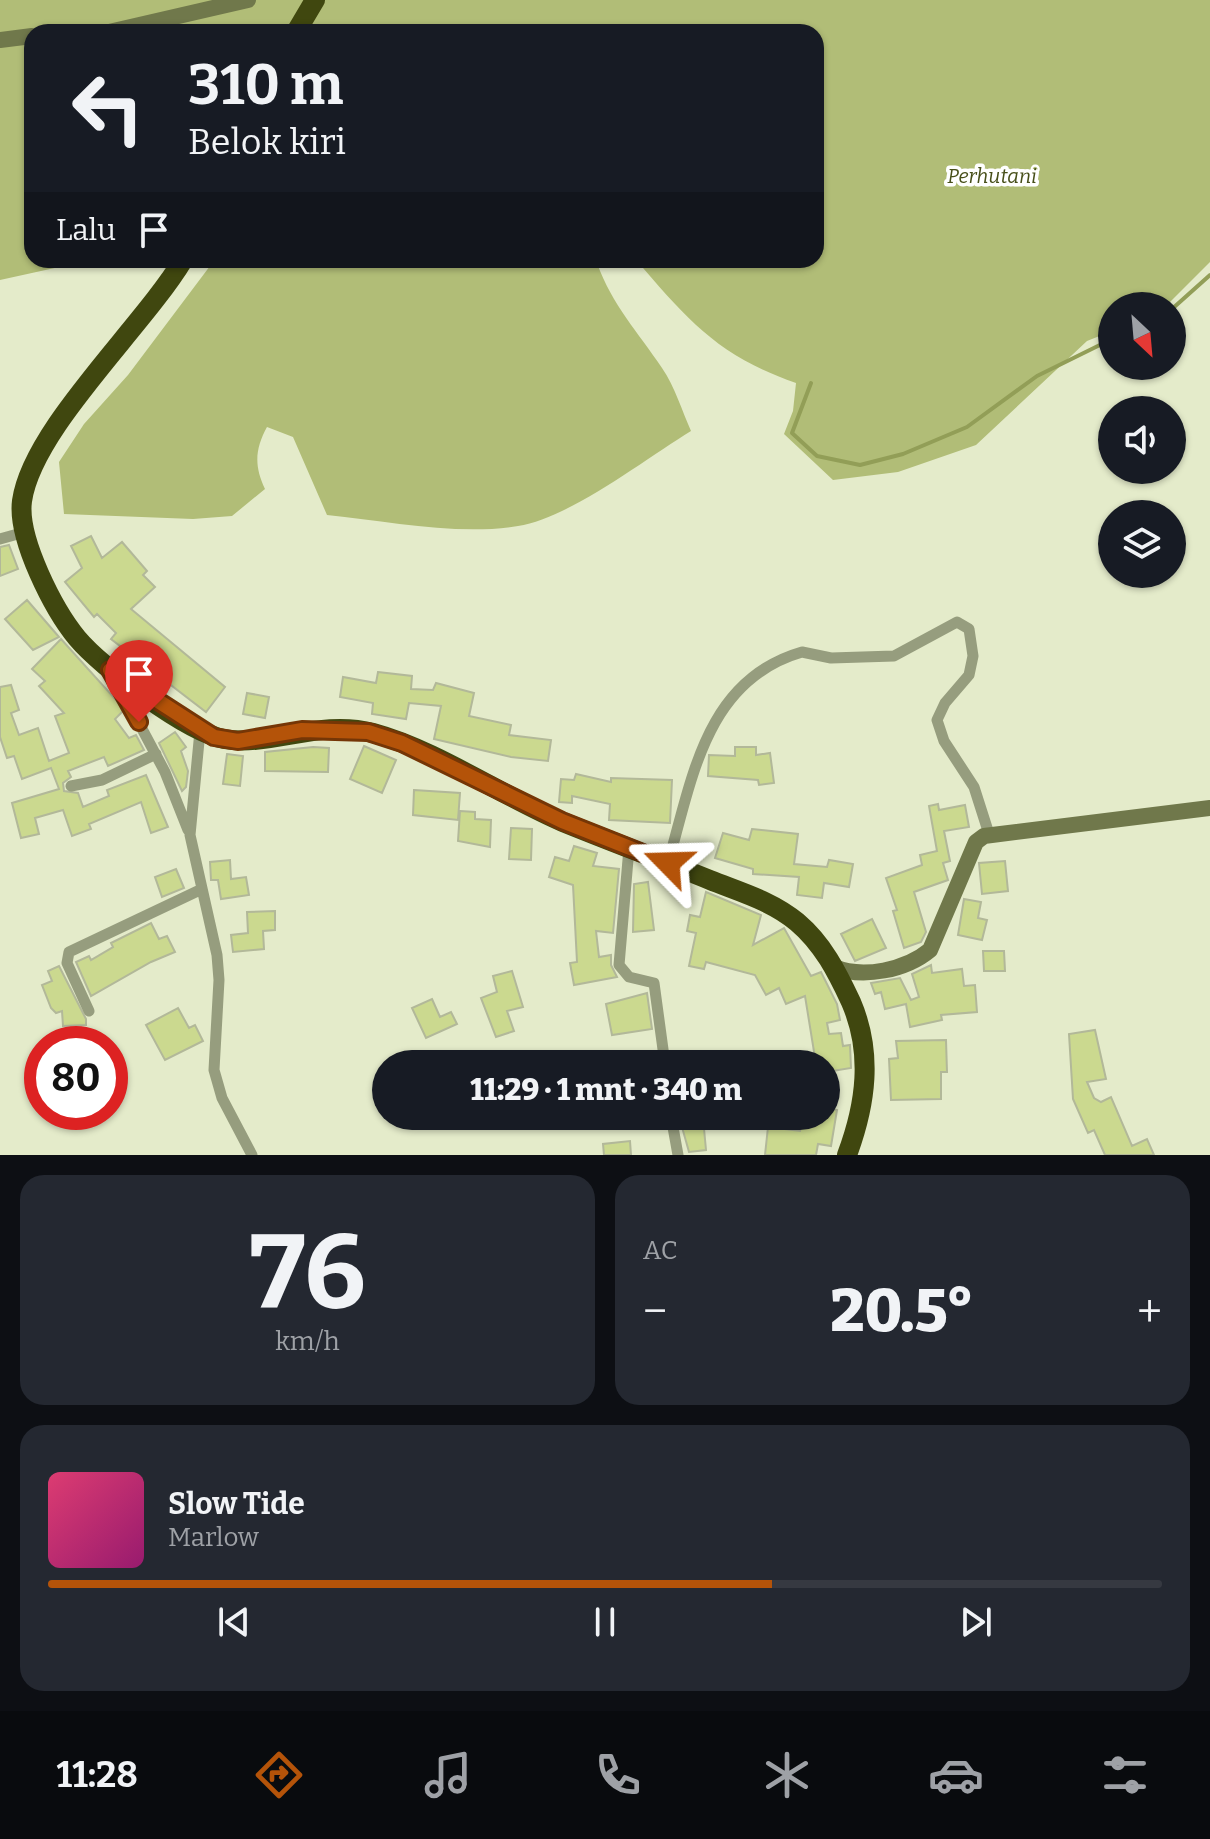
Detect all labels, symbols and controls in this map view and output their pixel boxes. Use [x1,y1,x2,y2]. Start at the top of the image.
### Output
text: 310 m [188,52,344,119]
icon: left [56,56,160,160]
text: Belok kiri [188,120,346,164]
park label: Perhutani [947,164,1037,188]
icon: arrive [132,208,176,252]
text: Lalu [56,212,116,248]
north arrow [1098,292,1186,380]
map controls [1098,292,1186,588]
button: sound [1098,396,1186,484]
button: layers [1098,500,1186,588]
pin [105,640,173,722]
icon: arrive [117,652,161,696]
position arrow [626,821,710,905]
speed limit sign: 80 [24,1026,128,1130]
text: 11:29 · 1 mnt · 340 m [470,1072,742,1108]
text: 76 [249,1211,366,1336]
text: AC [643,1235,678,1266]
text: 20.5° [830,1275,974,1347]
text: − [643,1285,667,1338]
text: + [1137,1285,1162,1338]
text: km/h [275,1326,340,1357]
text: Slow Tide [168,1486,305,1522]
text: Marlow [168,1522,259,1553]
icon: previous [212,1600,256,1644]
icon: pause [583,1600,627,1644]
icon: next [954,1600,998,1644]
icon: directions [251,1747,307,1803]
icon: music [420,1747,476,1803]
icon: phone [590,1747,646,1803]
icon: climate [759,1747,815,1803]
icon: car [928,1747,984,1803]
icon: filters [1097,1747,1153,1803]
text: 11:28 [57,1753,138,1797]

